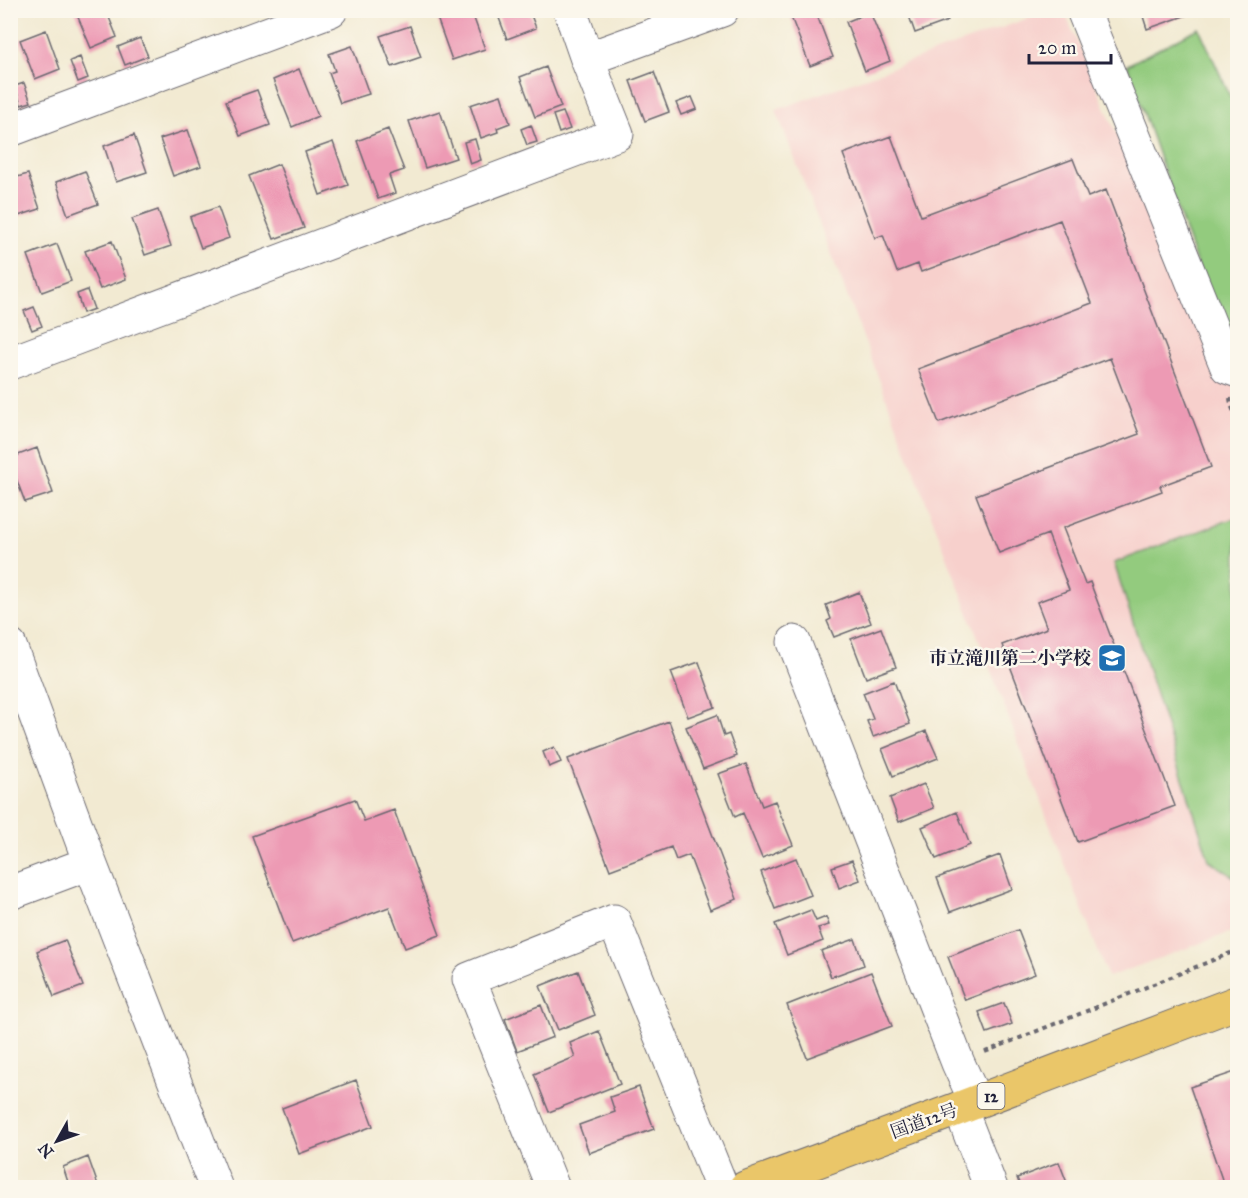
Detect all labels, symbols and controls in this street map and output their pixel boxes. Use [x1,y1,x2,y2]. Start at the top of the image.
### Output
scale bar [1029,27,1112,65]
text: 20 m [1038,37,1076,59]
school or university icon: 市立滝川第二小学校 [1096,642,1128,674]
place label: 市立滝川第二小学校 [929,647,1091,669]
road number: 12 [978,1083,1004,1109]
street label: 国道12号 [887,1099,961,1143]
north arrow [27,1111,87,1171]
text: N [34,1139,58,1162]

